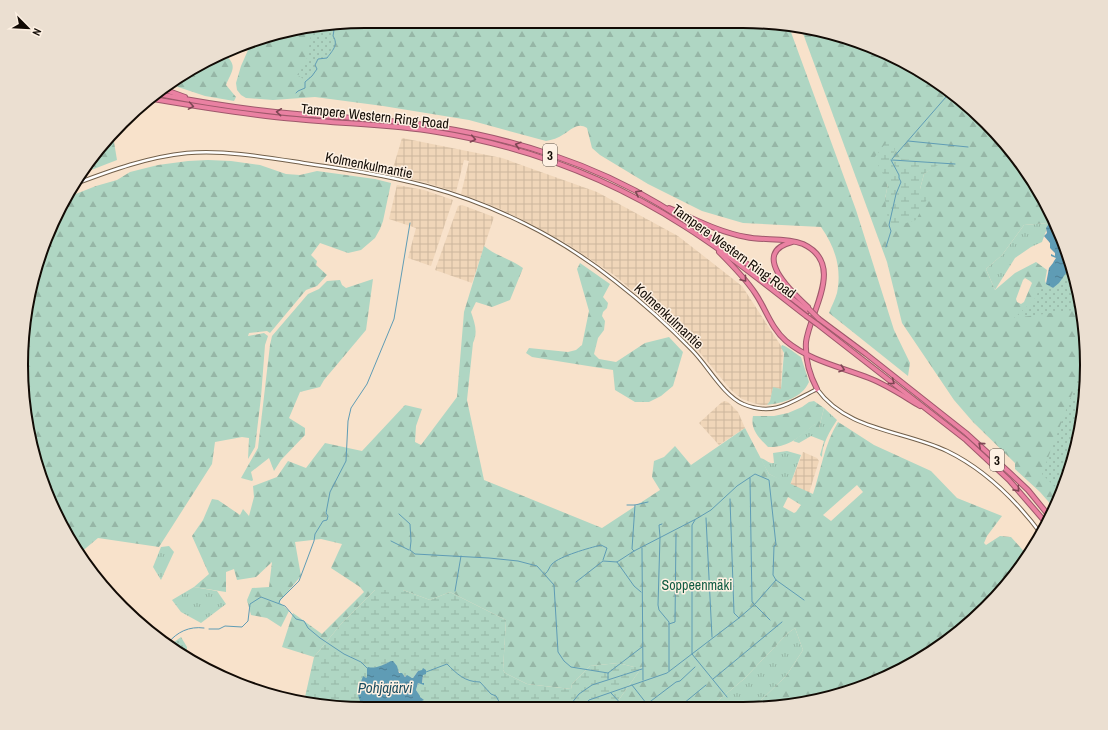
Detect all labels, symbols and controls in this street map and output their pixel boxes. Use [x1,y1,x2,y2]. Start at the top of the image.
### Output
north arrow [8,8,48,48]
text: N [29,26,45,38]
street label: Tampere Western Ring Road [300,99,450,133]
one-way arrow [188,101,194,110]
one-way arrow [276,108,282,117]
one-way arrow [470,135,476,143]
one-way arrow [515,141,522,150]
road number: 3 [543,144,557,166]
street label: Kolmenkulmantie [324,148,414,182]
one-way arrow [635,190,643,198]
street label: Tampere Western Ring Road [669,200,799,302]
one-way arrow [740,274,747,281]
street label: Kolmenkulmantie [630,279,708,353]
one-way arrow [838,364,845,372]
one-way arrow [888,377,895,384]
one-way arrow [978,443,986,450]
road number: 3 [990,449,1004,471]
one-way arrow [1012,484,1019,491]
park label: Soppeenmäki [662,576,732,594]
water label: Pohjajärvi [358,677,413,698]

